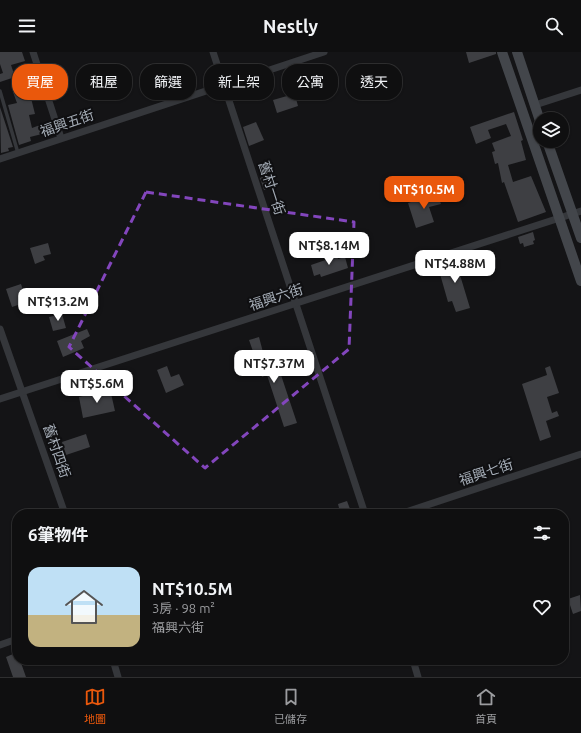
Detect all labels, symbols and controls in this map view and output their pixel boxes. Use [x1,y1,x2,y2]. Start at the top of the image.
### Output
icon: menu [16,15,38,37]
icon: search [543,15,565,37]
text: Nestly [263,16,318,36]
chip: 買屋 [12,64,68,100]
chip: 租屋 [76,64,132,100]
chip: 篩選 [140,64,196,100]
chip: 新上架 [204,64,274,100]
chip: 公寓 [282,64,338,100]
chip: 透天 [346,64,402,100]
street label: 福興五街 [38,106,96,140]
map controls [533,112,569,148]
button: layers [533,112,569,148]
street label: 舊村一街 [256,159,288,217]
pin: NT$10.5M [383,176,465,210]
text: NT$10.5M [393,182,455,196]
pin: NT$8.14M [288,232,370,266]
text: NT$8.14M [298,238,360,252]
pin: NT$4.88M [414,250,496,284]
text: NT$4.88M [424,256,486,270]
street label: 福興六街 [247,281,305,313]
pin: NT$13.2M [17,288,99,322]
text: NT$13.2M [27,294,89,308]
pin: NT$7.37M [233,350,315,384]
text: NT$7.37M [243,356,305,370]
pin: NT$5.6M [60,370,134,404]
text: NT$5.6M [70,376,124,390]
street label: 舊村四街 [40,422,74,480]
street label: 福興七街 [457,456,515,488]
icon: filters [531,522,553,544]
text: 6筆物件 [28,525,89,544]
text: NT$10.5M [152,579,233,598]
icon: home [60,583,108,631]
icon: heart [531,596,553,618]
text: 3房 · 98 m² [152,601,215,615]
text: 福興六街 [152,620,204,634]
tab: 地圖 [84,686,106,726]
tab: 已儲存 [274,686,307,726]
tab: 首頁 [475,686,497,726]

